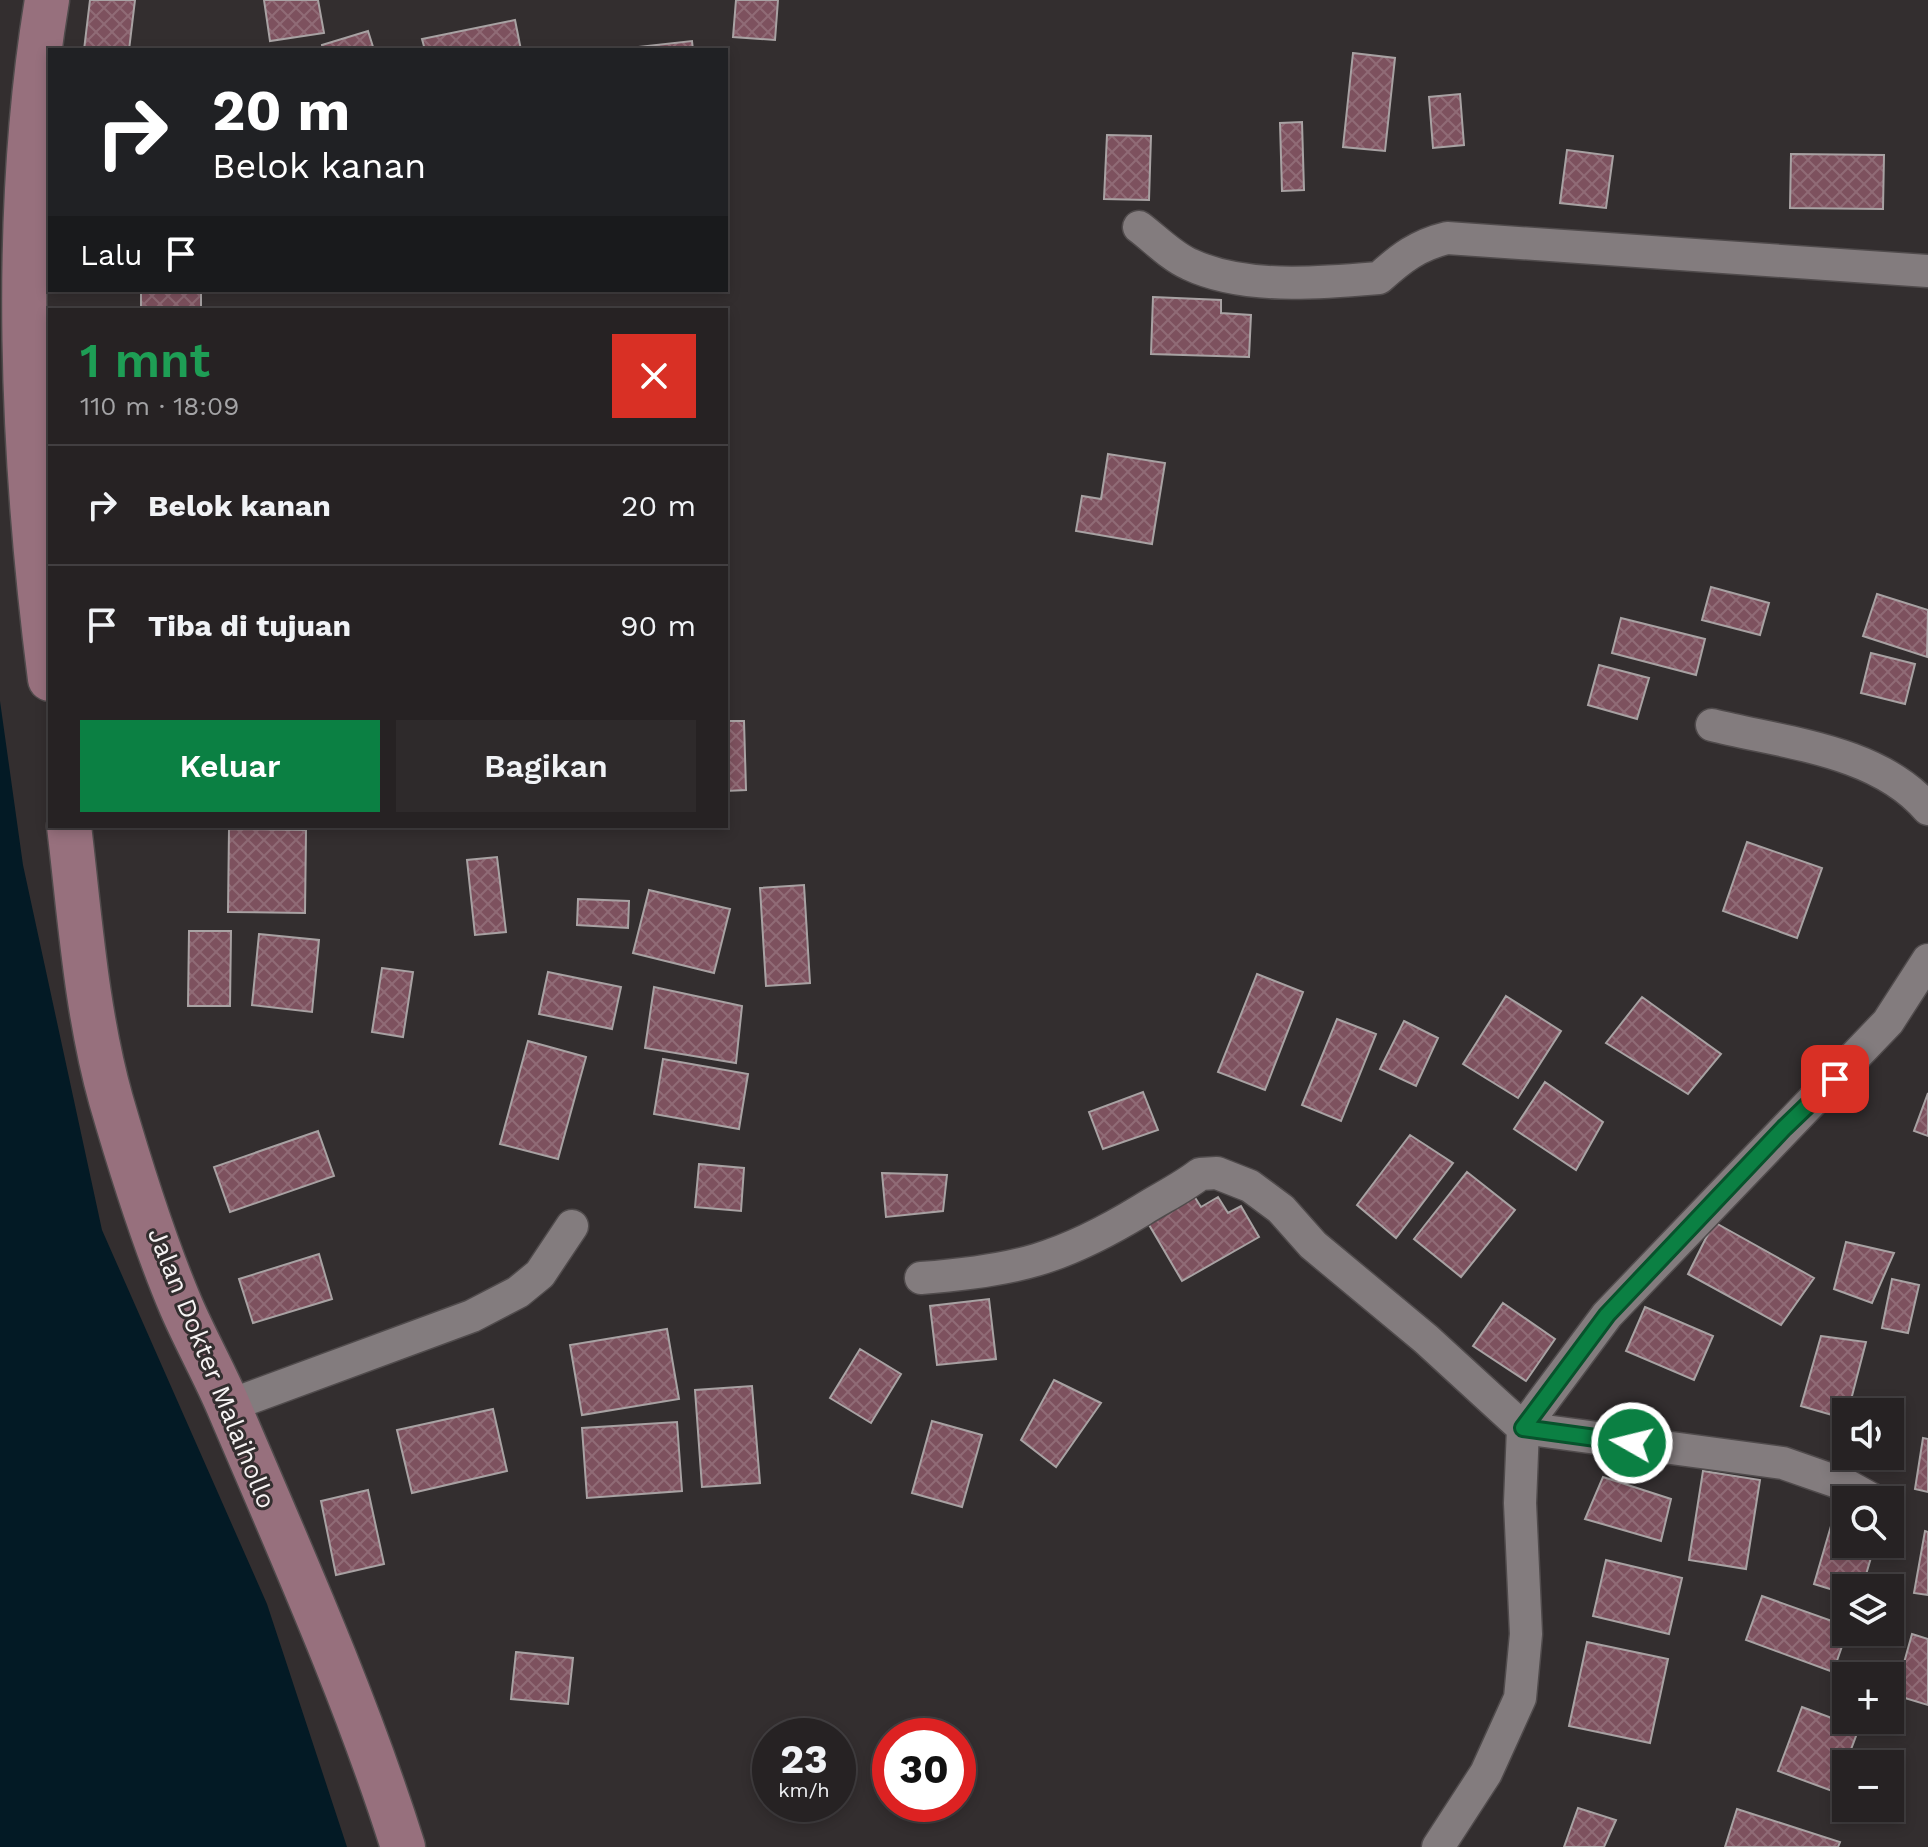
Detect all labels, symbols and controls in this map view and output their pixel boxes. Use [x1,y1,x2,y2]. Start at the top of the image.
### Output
text: 20 m [212,78,350,144]
icon: right [80,80,184,184]
text: Belok kanan [212,145,426,187]
icon: arrive [159,232,203,276]
text: Lalu [80,237,143,272]
text: 1 mnt [80,332,210,389]
button: close [612,334,696,418]
text: 110 m · 18:09 [80,391,239,421]
icon: right [80,483,124,527]
text: Belok kanan [148,488,331,523]
text: 20 m [621,488,696,523]
icon: arrive [80,603,124,647]
text: Tiba di tujuan [148,608,351,643]
text: 90 m [620,608,696,643]
button: Keluar [80,720,380,812]
button: Bagikan [396,720,696,812]
pin [1801,1045,1869,1113]
icon: arrive [1813,1057,1857,1101]
street label: Jalan Dokter Malaihollo [142,1223,282,1513]
map controls [1832,1398,1904,1822]
button: sound [1832,1398,1904,1470]
position arrow [1590,1401,1674,1485]
button: search [1832,1486,1904,1558]
button: layers [1832,1574,1904,1646]
button: + [1832,1662,1904,1734]
speed limit sign: 30 [872,1718,976,1822]
text: 23 [780,1736,828,1783]
button: − [1832,1750,1904,1822]
text: km/h [778,1778,830,1802]

